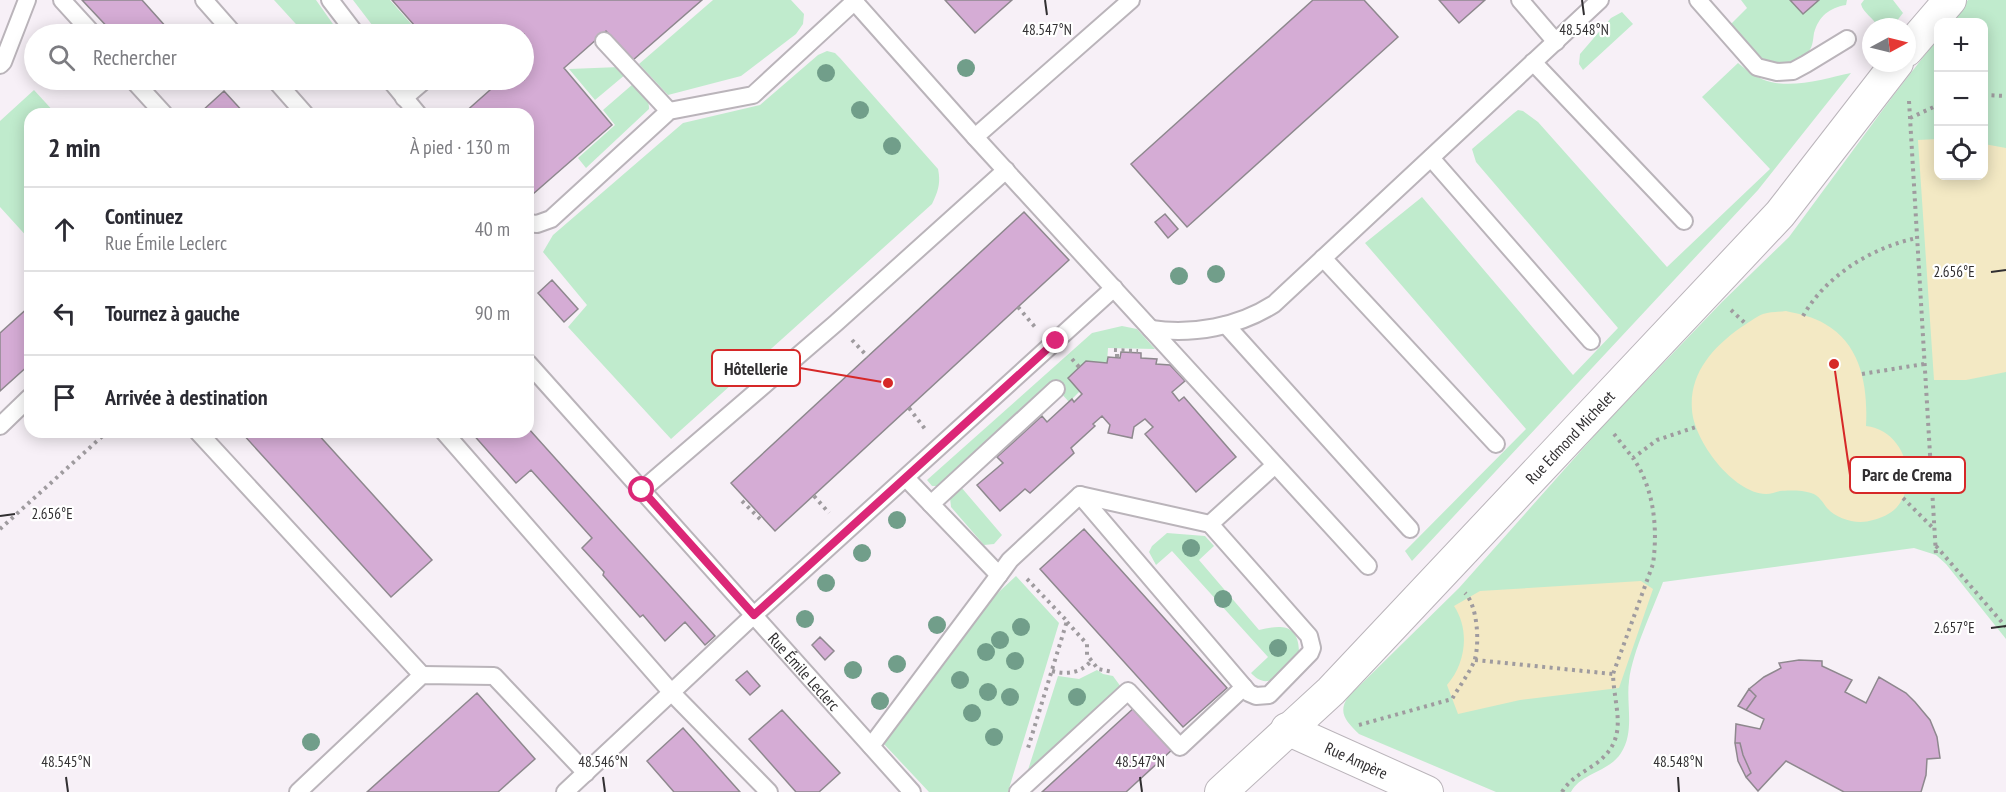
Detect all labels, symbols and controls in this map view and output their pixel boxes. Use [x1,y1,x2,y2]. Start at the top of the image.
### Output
north arrow [1862,18,1916,72]
map controls [1934,18,1988,180]
button: + [1934,18,1988,72]
text: 48.547°N [1022,20,1072,39]
text: 48.548°N [1559,20,1609,39]
search box [24,24,534,90]
icon: search [45,41,78,74]
text: Rechercher [93,43,177,71]
button: − [1934,72,1988,126]
button: locate [1934,126,1988,180]
text: 2 min [48,131,101,164]
text: À pied · 130 m [410,134,510,160]
text: Continuez [105,202,183,230]
icon: ahead [48,213,81,246]
text: 40 m [475,216,510,242]
text: Rue Émile Leclerc [105,230,227,256]
text: 2.656°E [1933,262,1975,281]
icon: left [48,297,81,330]
text: Tournez à gauche [105,299,240,327]
text: 90 m [475,300,510,326]
route end [1042,327,1068,353]
callout: Hôtellerie [712,350,800,386]
text: Hôtellerie [724,357,788,380]
icon: arrive [48,381,81,414]
text: Arrivée à destination [105,383,268,411]
street label: Rue Edmond Michelet [1521,386,1619,488]
callout: Parc de Crema [1850,457,1965,493]
text: Parc de Crema [1862,463,1952,486]
route start [628,476,654,502]
text: 2.656°E [31,504,73,523]
text: 2.657°E [1933,618,1975,637]
street label: Rue Émile Leclerc [764,628,844,715]
street label: Rue Ampère [1322,737,1391,783]
text: 48.545°N [41,752,91,771]
text: 48.546°N [578,752,628,771]
text: 48.547°N [1115,752,1165,771]
text: 48.548°N [1653,752,1703,771]

